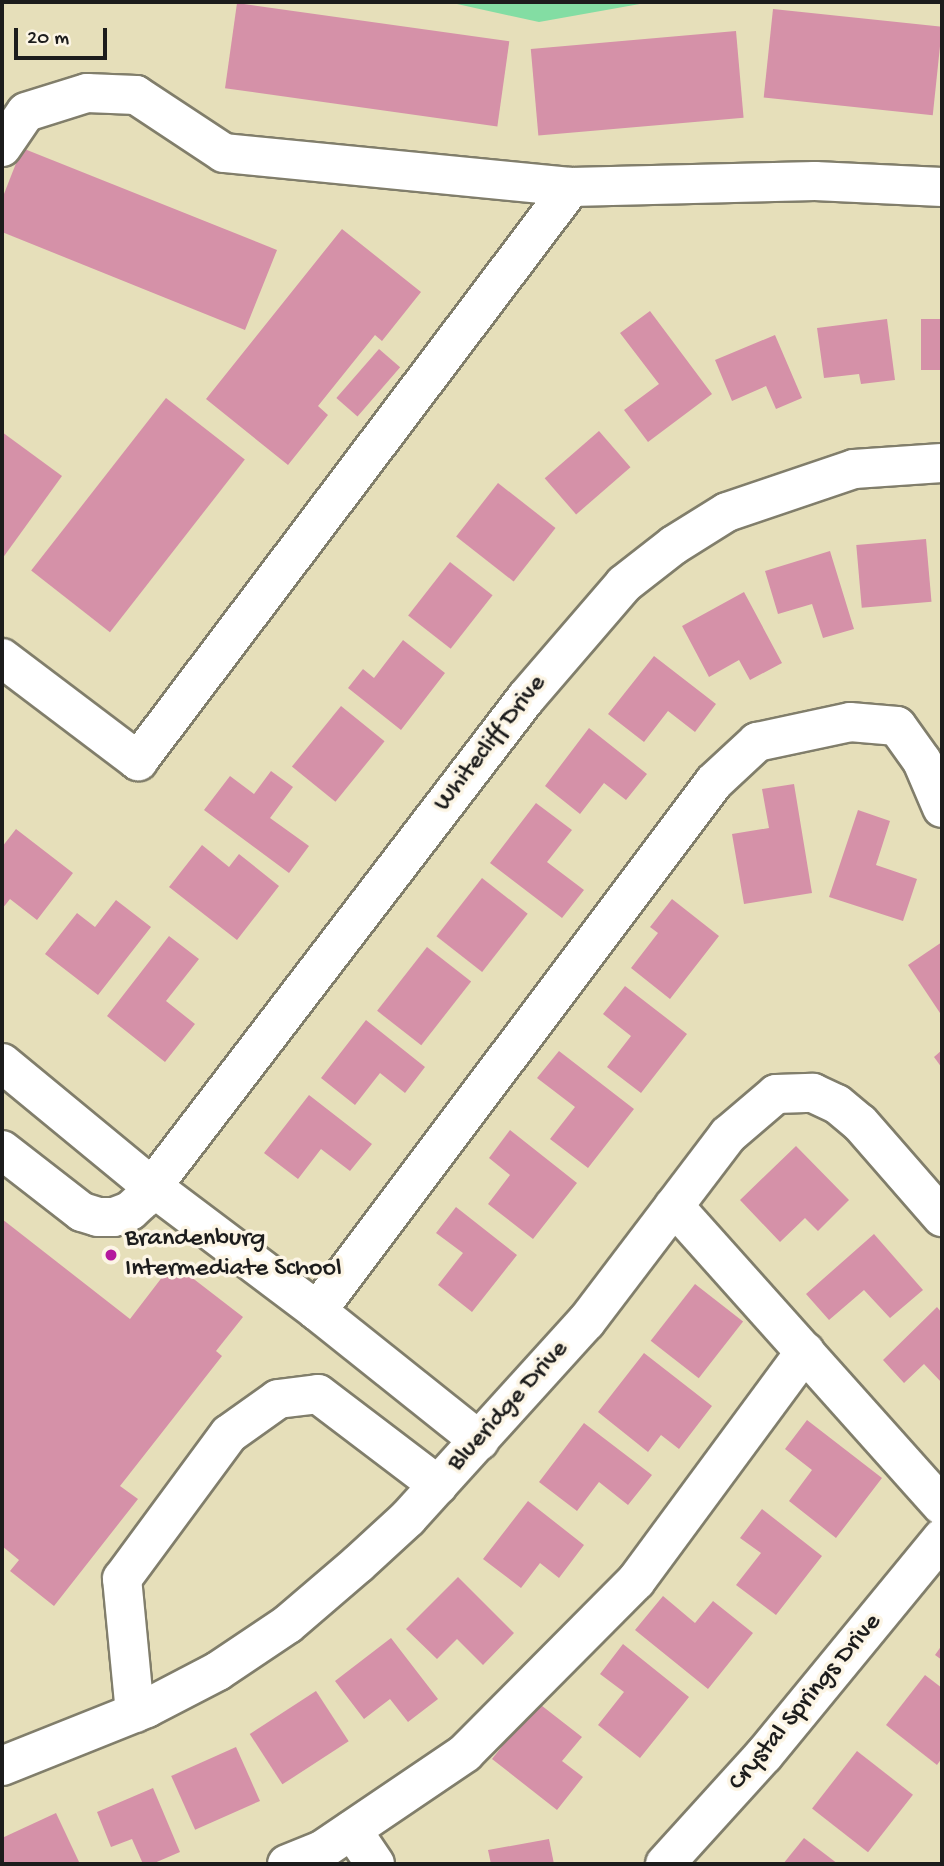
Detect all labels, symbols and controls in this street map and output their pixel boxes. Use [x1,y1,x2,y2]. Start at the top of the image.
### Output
scale bar [18,14,110,58]
text: 20 m [27,27,69,52]
street label: Whitecliff Drive [428,670,554,818]
place label: Brandenburg Intermediate School [125,1224,342,1286]
marker: Brandenburg Intermediate School [103,1247,119,1263]
street label: Blueridge Drive [442,1335,576,1479]
street label: Crystal Springs Drive [723,1608,889,1798]

